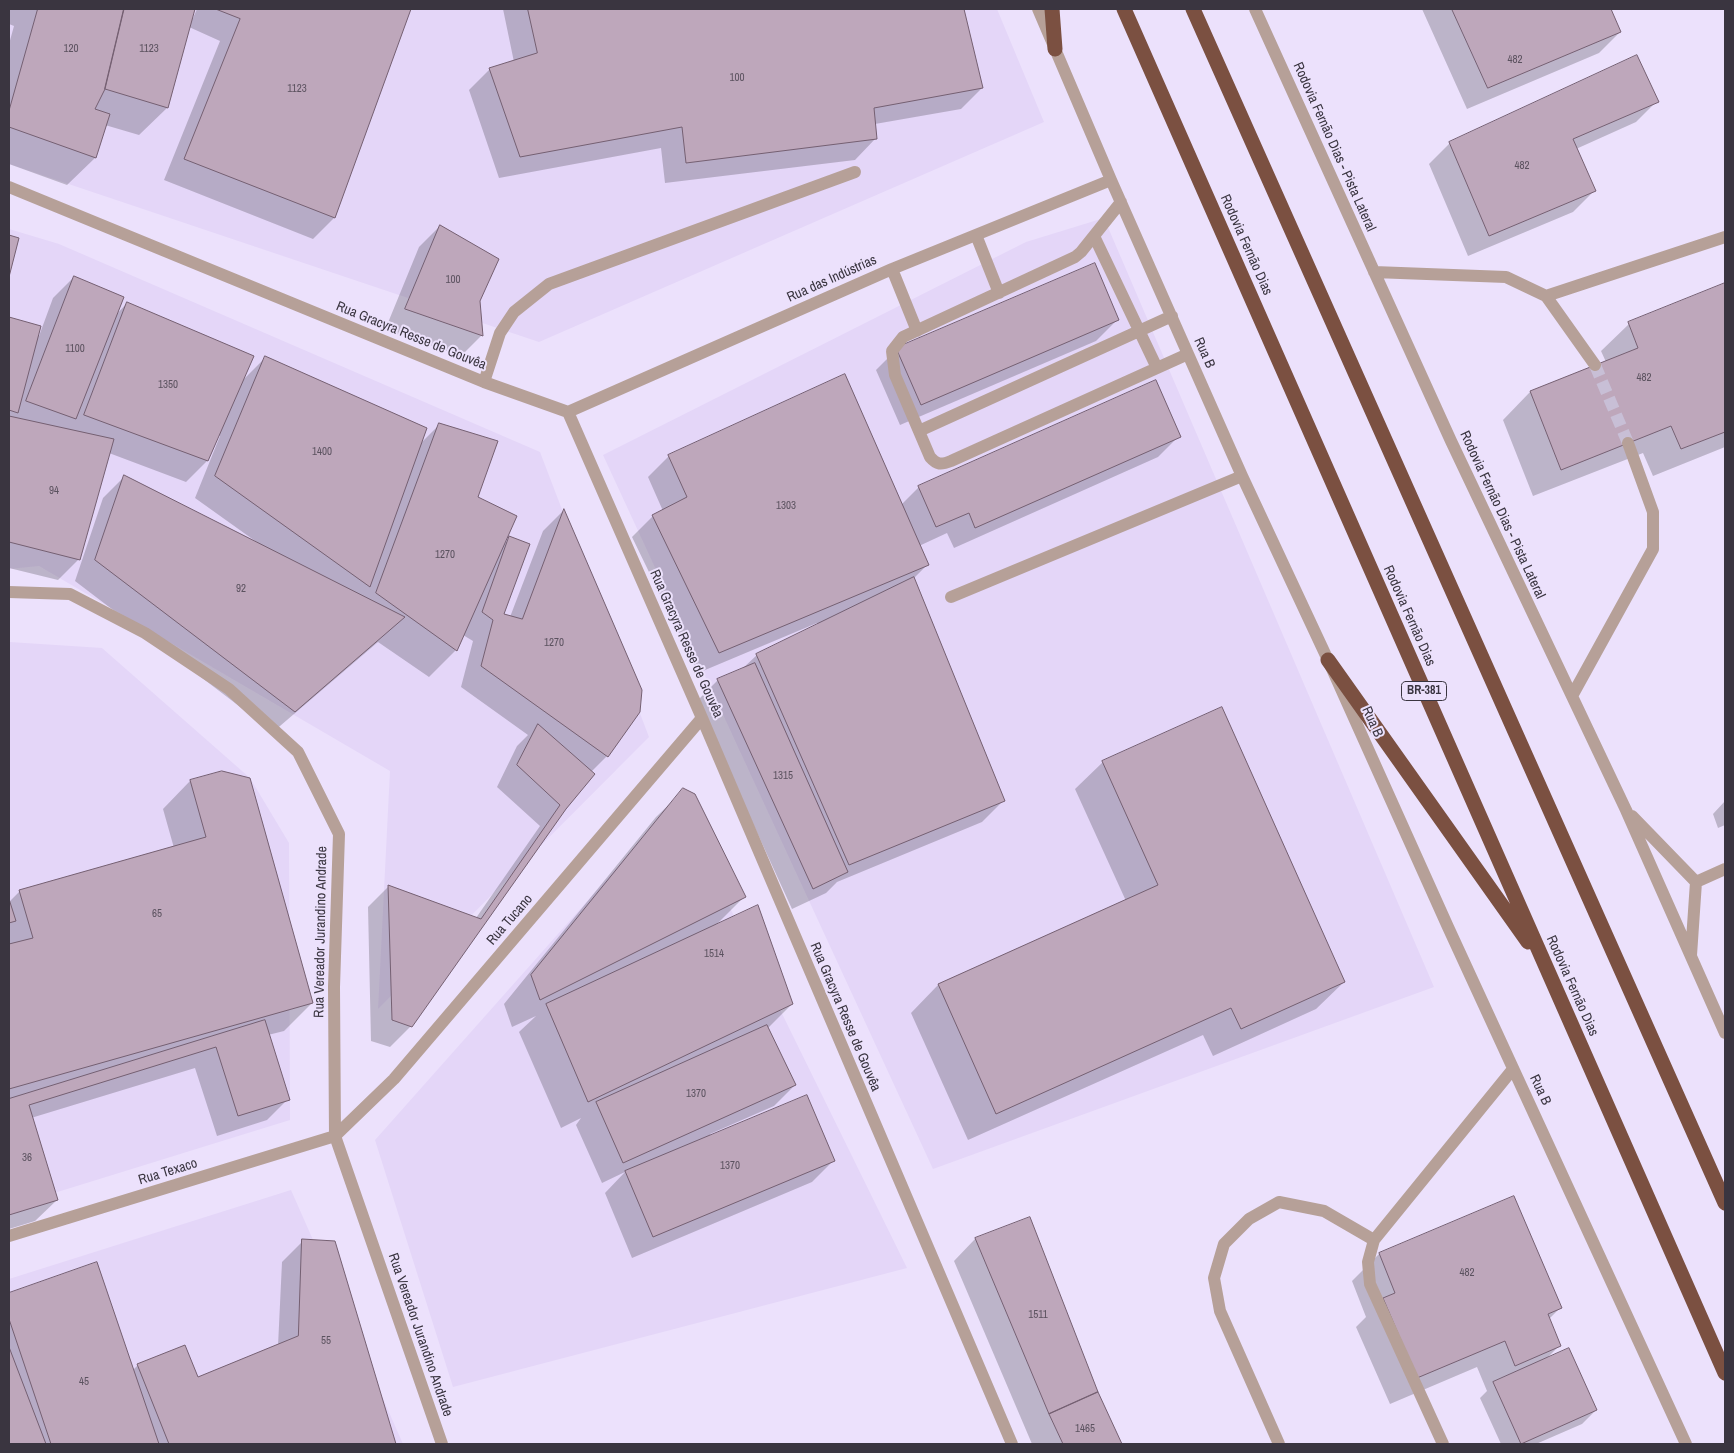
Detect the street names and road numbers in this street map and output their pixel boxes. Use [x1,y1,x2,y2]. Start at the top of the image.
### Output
street label: Rodovia Fernão Dias - Pista Lateral [1289,60,1379,234]
street label: Rodovia Fernão Dias [1216,192,1276,298]
street label: Rua das Indústrias [785,252,879,306]
street label: Rua Gracyra Resse de Gouvêa [334,298,488,374]
street label: Rua B [1190,335,1218,371]
street label: Rodovia Fernão Dias - Pista Lateral [1456,428,1548,602]
street label: Rodovia Fernão Dias [1379,563,1439,669]
street label: Rua Gracyra Resse de Gouvêa [646,567,726,721]
road number: BR-381 [1402,681,1446,700]
street label: Rua B [1358,704,1386,740]
street label: Rua Vereador Jurandino Andrade [311,846,331,1018]
street label: Rua Tucano [483,891,537,949]
street label: Rodovia Fernão Dias [1542,933,1602,1039]
street label: Rua Gracyra Resse de Gouvêa [806,940,884,1094]
street label: Rua B [1526,1072,1554,1108]
street label: Rua Texaco [137,1155,199,1189]
street label: Rua Vereador Jurandino Andrade [384,1251,456,1419]

